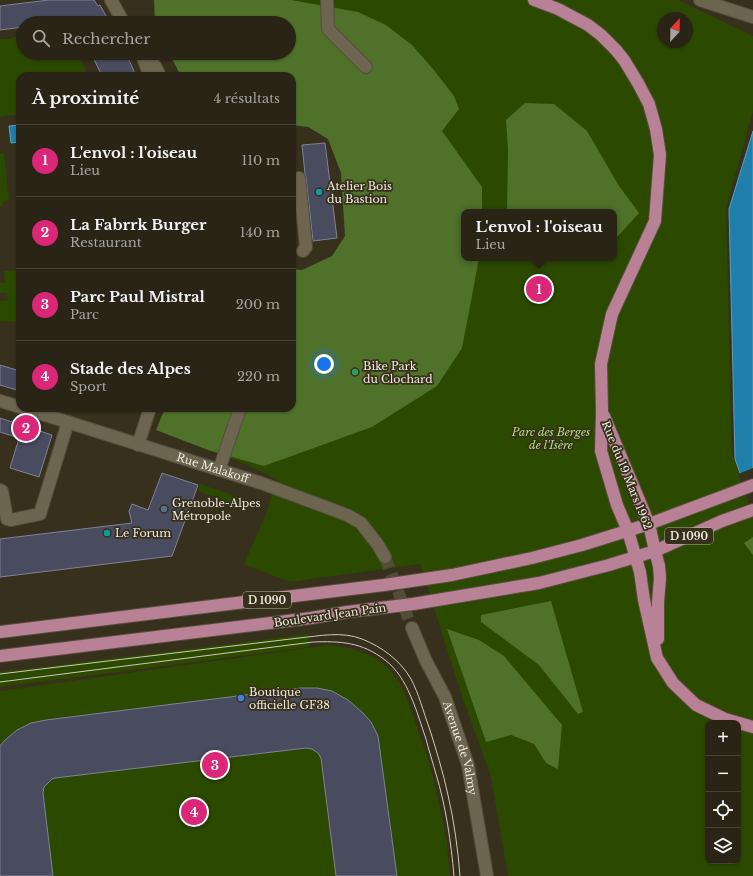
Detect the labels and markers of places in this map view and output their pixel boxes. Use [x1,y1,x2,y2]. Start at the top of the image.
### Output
place label: Atelier Bois du Bastion [326,179,392,206]
marker: Atelier Bois du Bastion [314,187,324,197]
pin: 1 [526,274,552,304]
place label: Bike Park du Clochard [363,359,433,386]
marker: Bike Park du Clochard [350,367,360,377]
pin: 2 [13,413,39,443]
place label: Grenoble-Alpes Métropole [172,496,261,523]
marker: Grenoble-Alpes Métropole [159,504,169,514]
place label: Le Forum [115,526,171,540]
marker: Le Forum [102,528,112,538]
place label: Boutique officielle GF38 [249,685,330,712]
marker: Boutique officielle GF38 [236,693,246,703]
pin: 3 [202,750,228,780]
pin: 4 [181,797,207,827]

